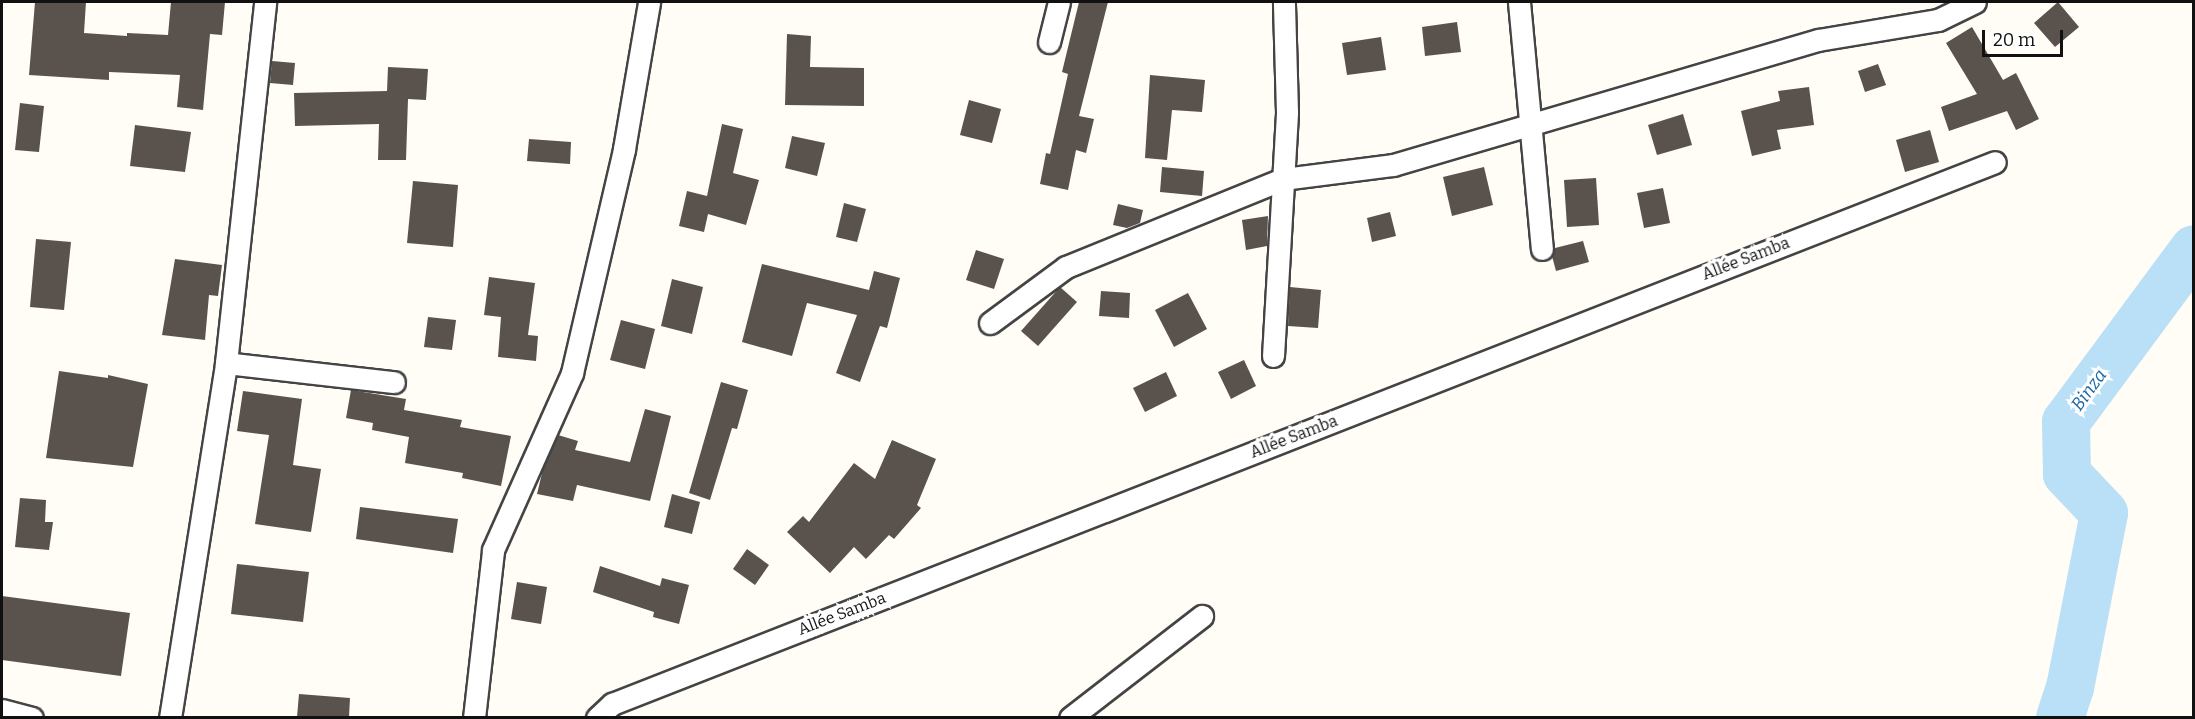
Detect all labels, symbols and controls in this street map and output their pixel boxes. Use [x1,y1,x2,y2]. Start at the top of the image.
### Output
scale bar [1985,18,2066,56]
text: 20 m [1993,29,2035,51]
street label: Allée Samba [1699,233,1793,285]
water label: Binza [2067,365,2111,415]
street label: Allée Samba [1247,411,1341,463]
street label: Allée Samba [795,588,889,640]

